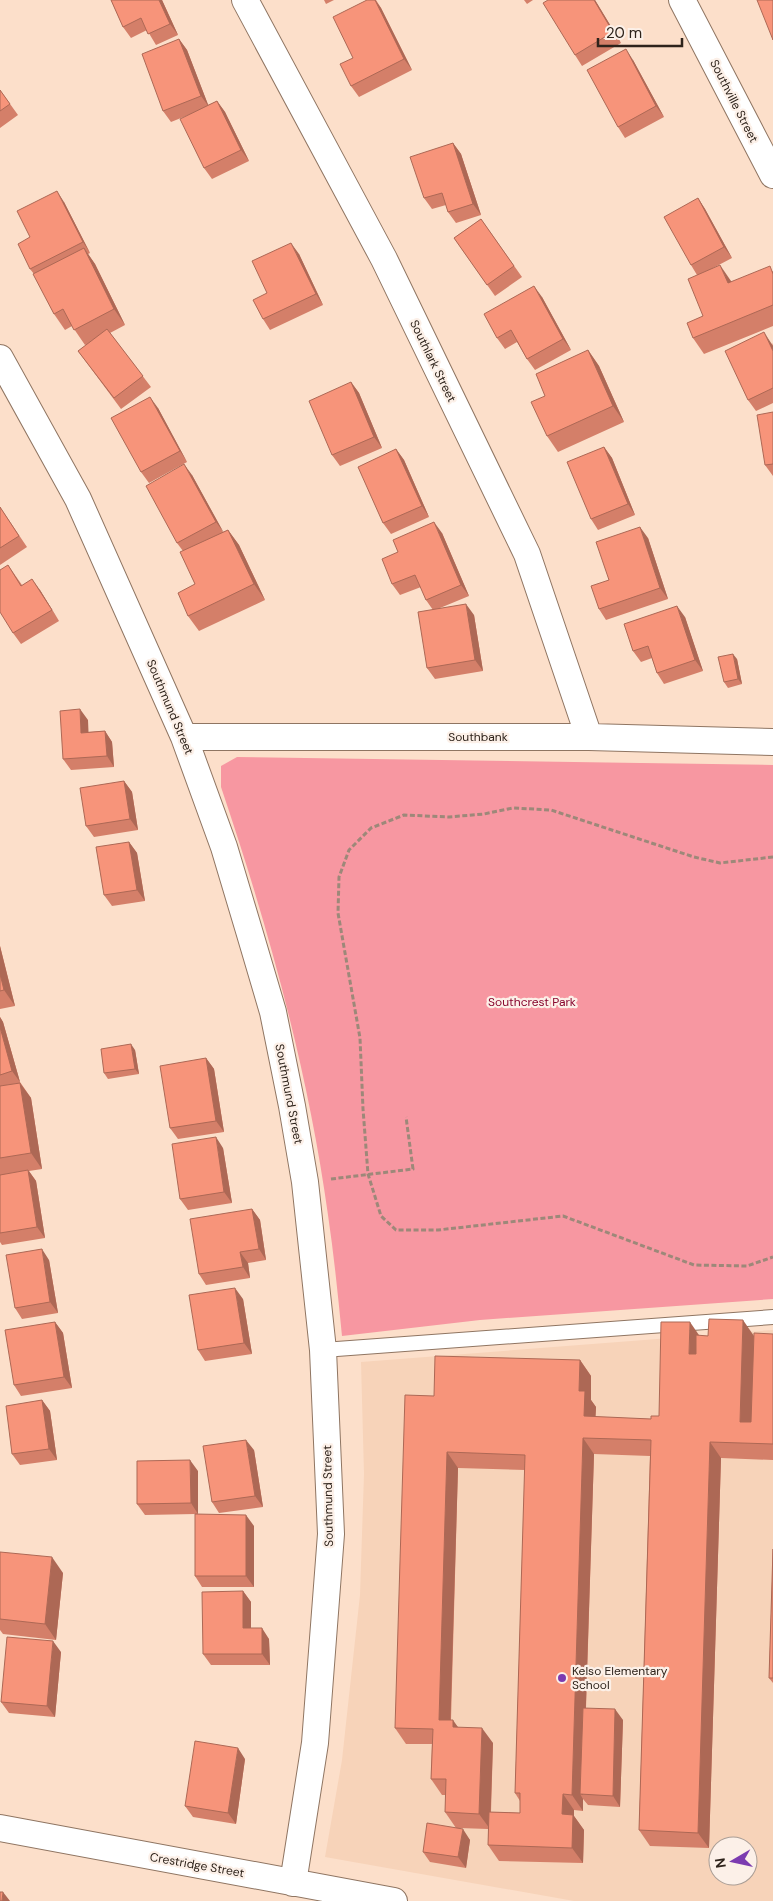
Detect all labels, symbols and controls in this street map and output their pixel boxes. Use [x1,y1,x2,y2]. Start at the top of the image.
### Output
scale bar [598,15,682,47]
text: 20 m [606,23,642,43]
street label: Southville Street [706,57,762,145]
street label: Southlark Street [406,317,460,405]
street label: Southmund Street [143,657,197,757]
street label: Southbank [448,729,508,745]
park label: Southcrest Park [488,994,576,1010]
street label: Southmund Street [271,1043,307,1146]
street label: Southmund Street [319,1445,337,1547]
place label: Kelso Elementary School [572,1663,668,1693]
marker: Kelso Elementary School [556,1672,568,1684]
north arrow [708,1836,758,1886]
street label: Crestridge Street [149,1849,246,1881]
text: N [710,1857,730,1869]

